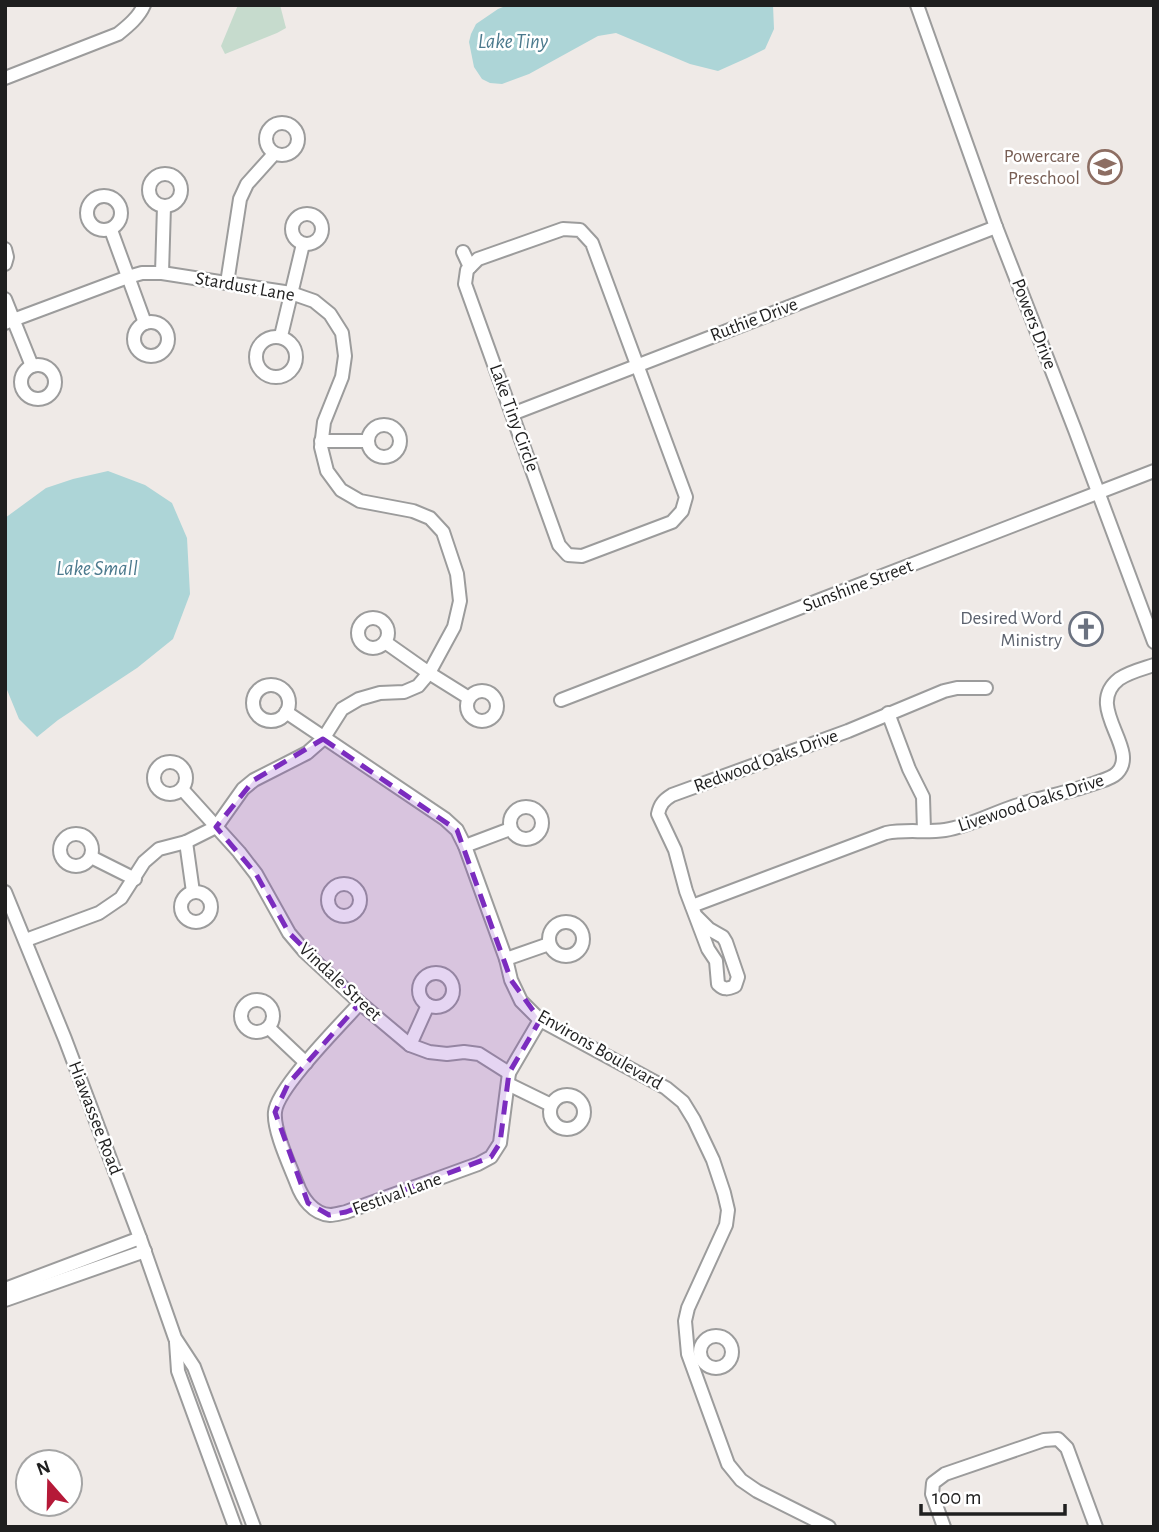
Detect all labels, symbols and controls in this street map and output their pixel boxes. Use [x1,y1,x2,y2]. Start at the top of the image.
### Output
water label: Lake Tiny [478,31,549,52]
place label: Powercare Preschool [1004,147,1080,188]
school or university icon: Powercare Preschool [1086,148,1124,186]
street label: Stardust Lane [194,269,296,305]
street label: Powers Drive [1008,276,1060,372]
street label: Ruthie Drive [708,295,800,345]
street label: Lake Tiny Circle [486,362,542,474]
street label: Sunshine Street [800,556,916,616]
water label: Lake Small [56,558,138,579]
place label: Desired Word Ministry [960,609,1062,650]
church icon: Desired Word Ministry [1067,610,1105,648]
street label: Redwood Oaks Drive [691,726,841,796]
street label: Livewood Oaks Drive [956,770,1106,836]
street label: Vindale Street [295,939,385,1025]
street label: Environs Boulevard [534,1007,666,1094]
street label: Hiawassee Road [65,1059,125,1178]
street label: Festival Lane [350,1169,444,1219]
north arrow [14,1448,84,1518]
text: N [34,1457,53,1480]
scale bar [921,1472,1064,1516]
text: 100 m [932,1487,982,1508]

